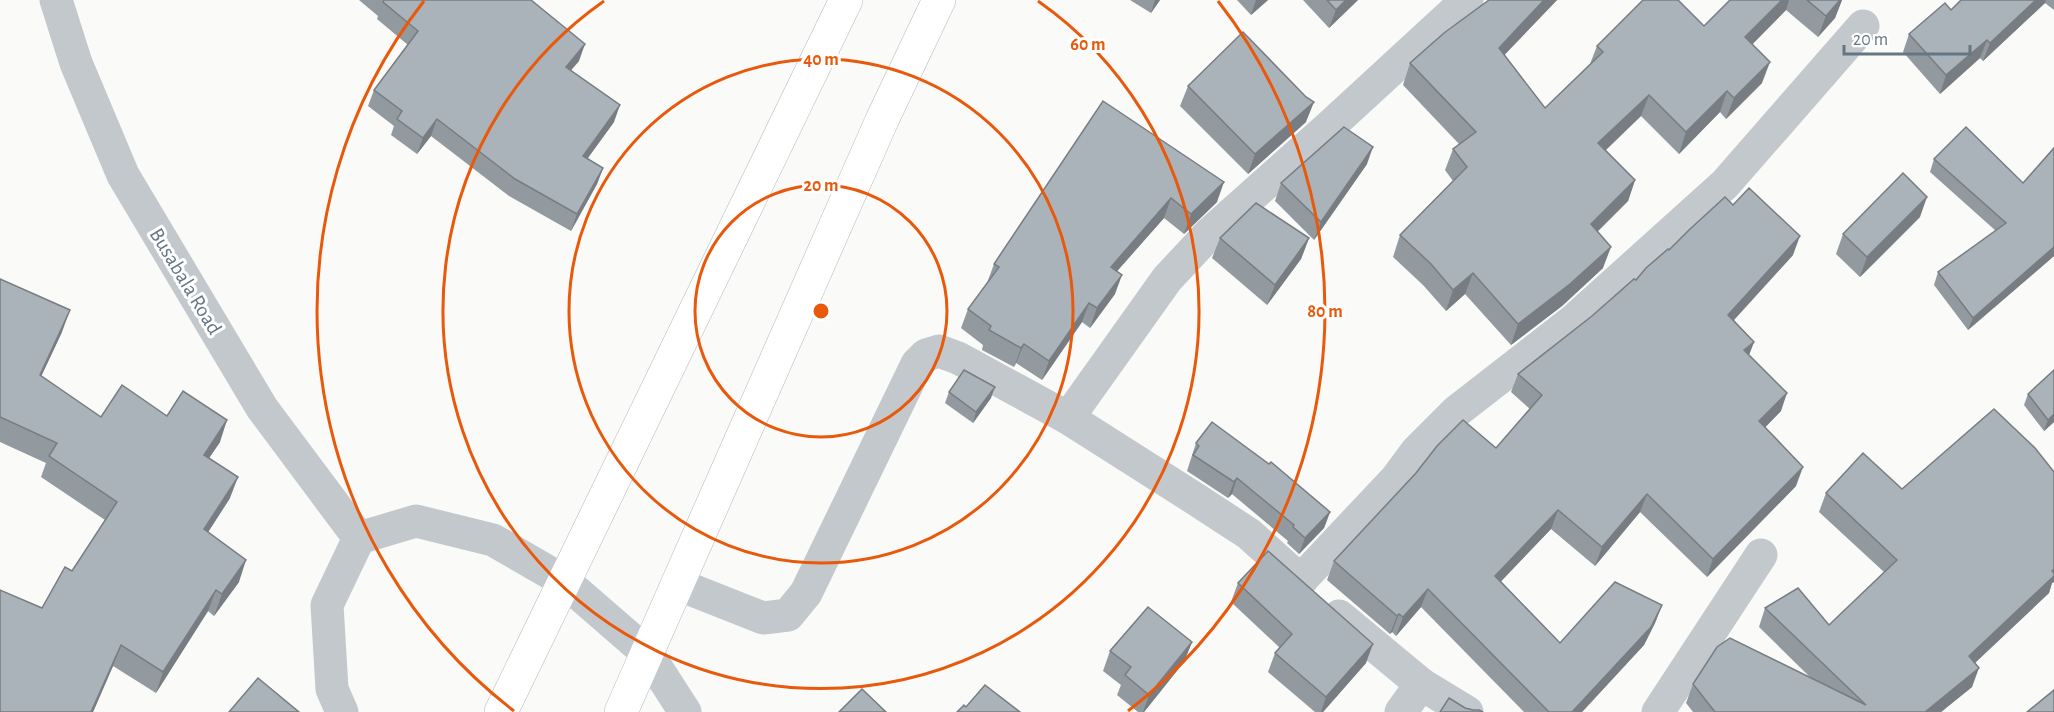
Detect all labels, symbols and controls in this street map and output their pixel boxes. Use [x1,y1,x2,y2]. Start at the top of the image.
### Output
scale bar [1844,18,1970,56]
text: 20 m [1853,31,1888,49]
text: 60 m [1070,36,1106,54]
text: 40 m [803,51,839,69]
text: 20 m [803,177,839,195]
street label: Busabala Road [146,224,226,338]
centre of rings [811,301,831,321]
text: 80 m [1307,303,1343,321]

